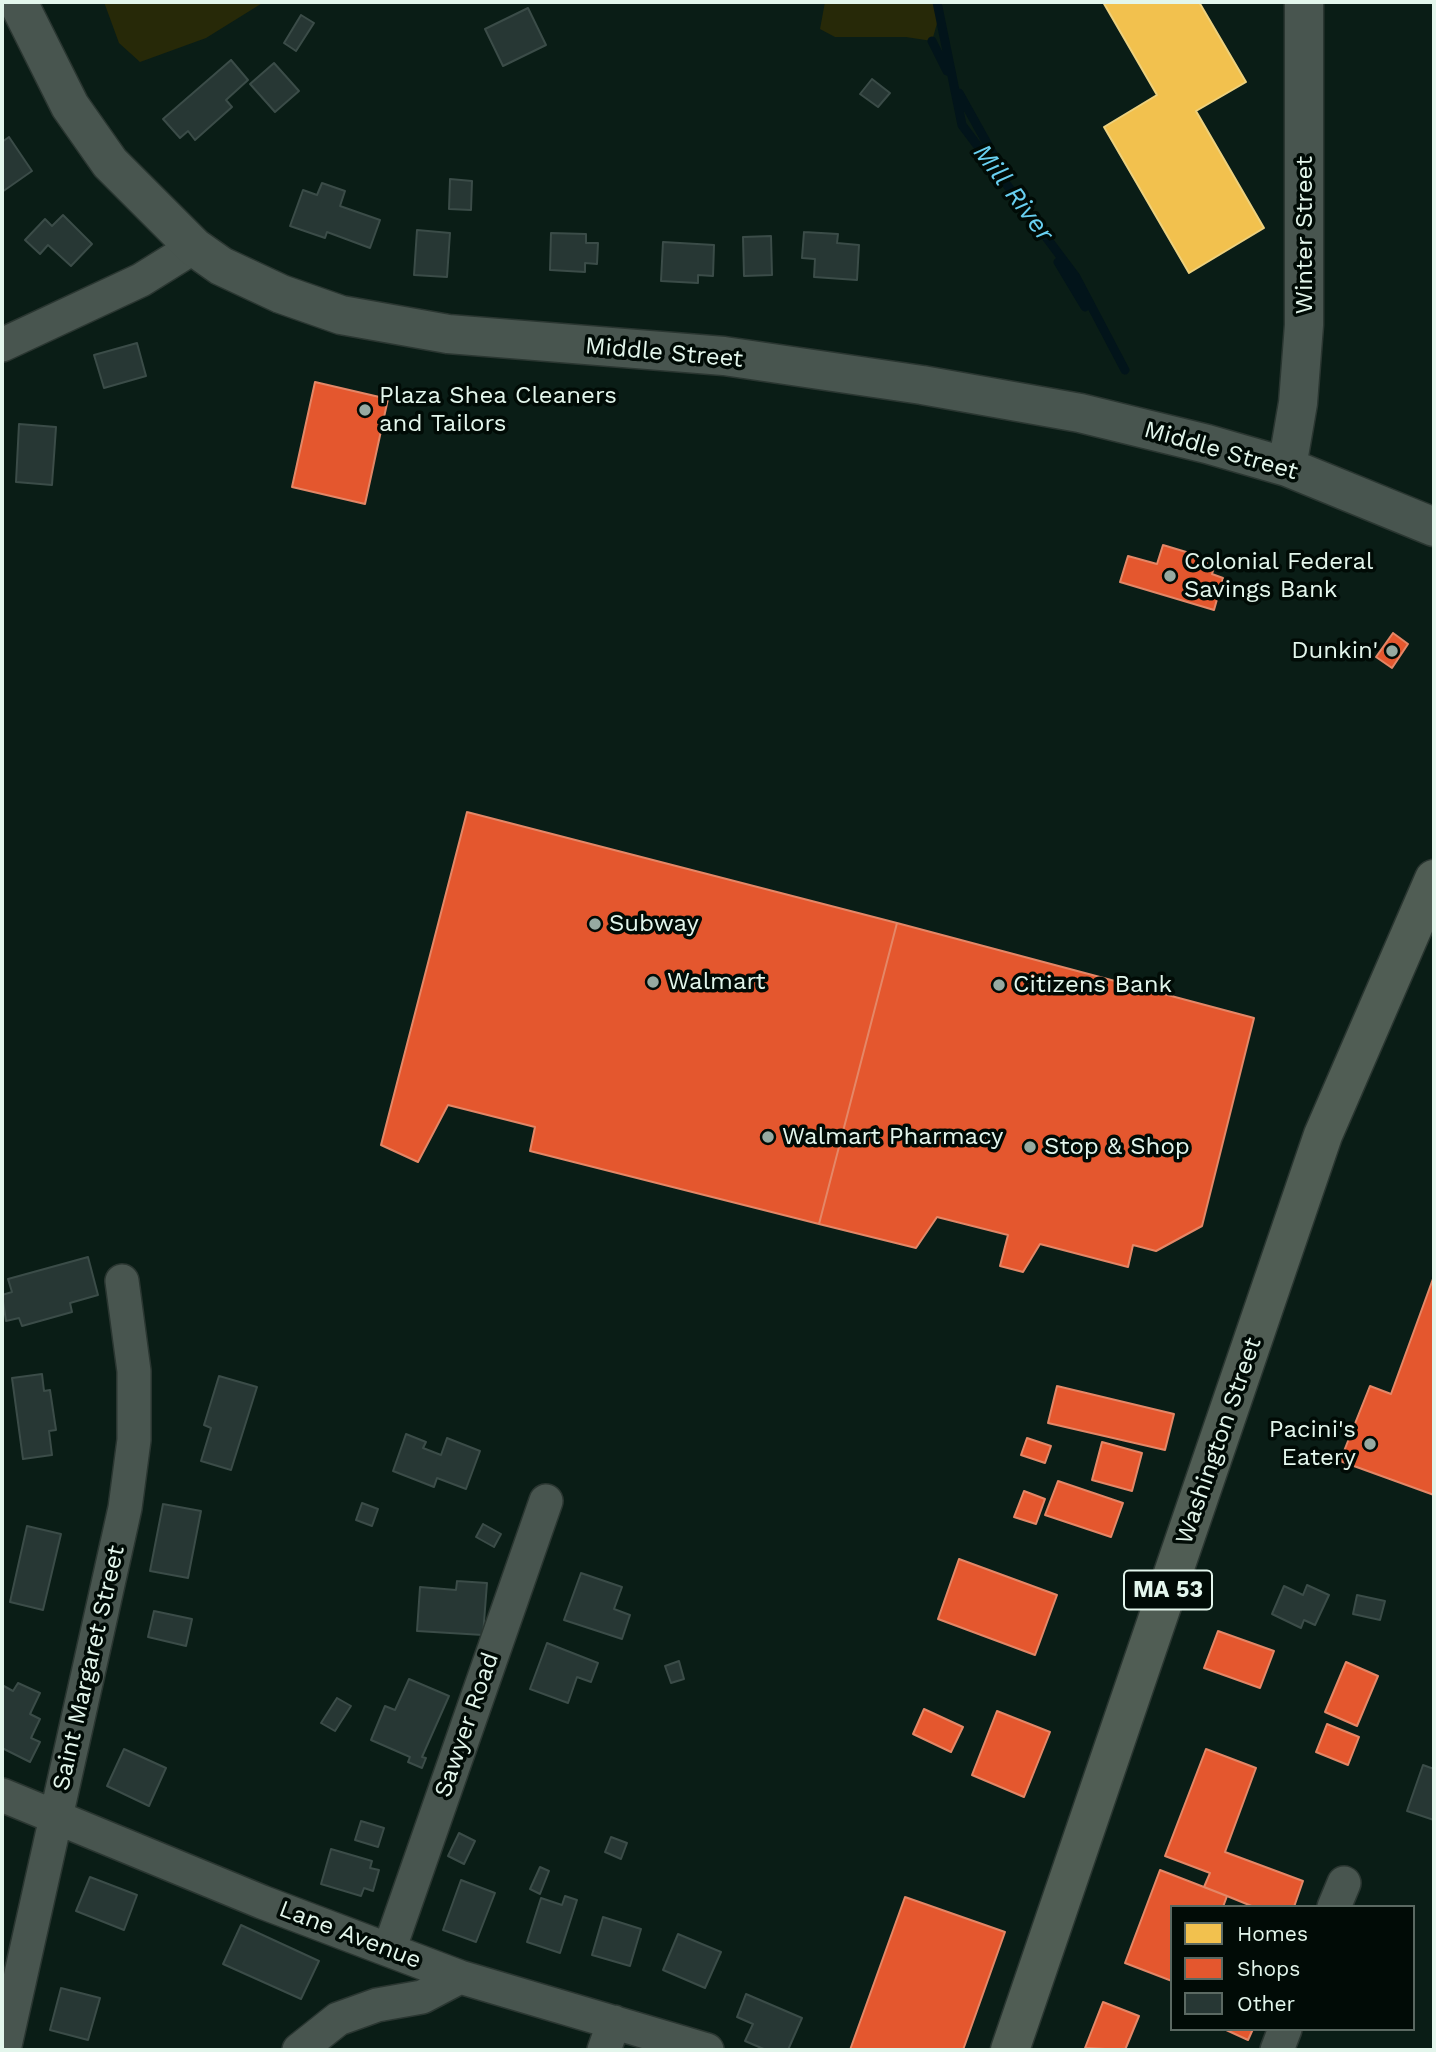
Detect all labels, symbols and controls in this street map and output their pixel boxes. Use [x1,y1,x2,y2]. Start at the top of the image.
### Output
water label: Mill River [966,138,1060,248]
street label: Winter Street [1291,156,1319,314]
street label: Middle Street [584,332,744,374]
place label: Plaza Shea Cleaners and Tailors [379,382,617,438]
marker: Plaza Shea Cleaners and Tailors [357,402,373,418]
street label: Middle Street [1141,415,1301,487]
place label: Colonial Federal Savings Bank [1184,548,1373,604]
marker: Colonial Federal Savings Bank [1162,568,1178,584]
place label: Dunkin' [1291,637,1378,665]
marker: Dunkin' [1384,643,1400,659]
place label: Subway [609,910,699,938]
marker: Subway [587,916,603,932]
place label: Walmart [667,968,766,996]
place label: Citizens Bank [1013,971,1172,999]
marker: Walmart [645,974,661,990]
marker: Citizens Bank [991,977,1007,993]
place label: Walmart Pharmacy [782,1123,1003,1151]
marker: Walmart Pharmacy [760,1129,776,1145]
place label: Stop & Shop [1044,1133,1190,1161]
marker: Stop & Shop [1022,1139,1038,1155]
street label: Washington Street [1170,1334,1268,1548]
place label: Pacini's Eatery [1269,1416,1356,1472]
marker: Pacini's Eatery [1362,1436,1378,1452]
street label: Saint Margaret Street [47,1543,131,1793]
road number: MA 53 [1124,1570,1212,1610]
street label: Sawyer Road [429,1649,505,1801]
street label: Lane Avenue [275,1895,425,1975]
legend [1170,1905,1415,2031]
text: Homes [1237,1921,1308,1946]
text: Shops [1237,1956,1300,1981]
text: Other [1237,1991,1295,2016]

